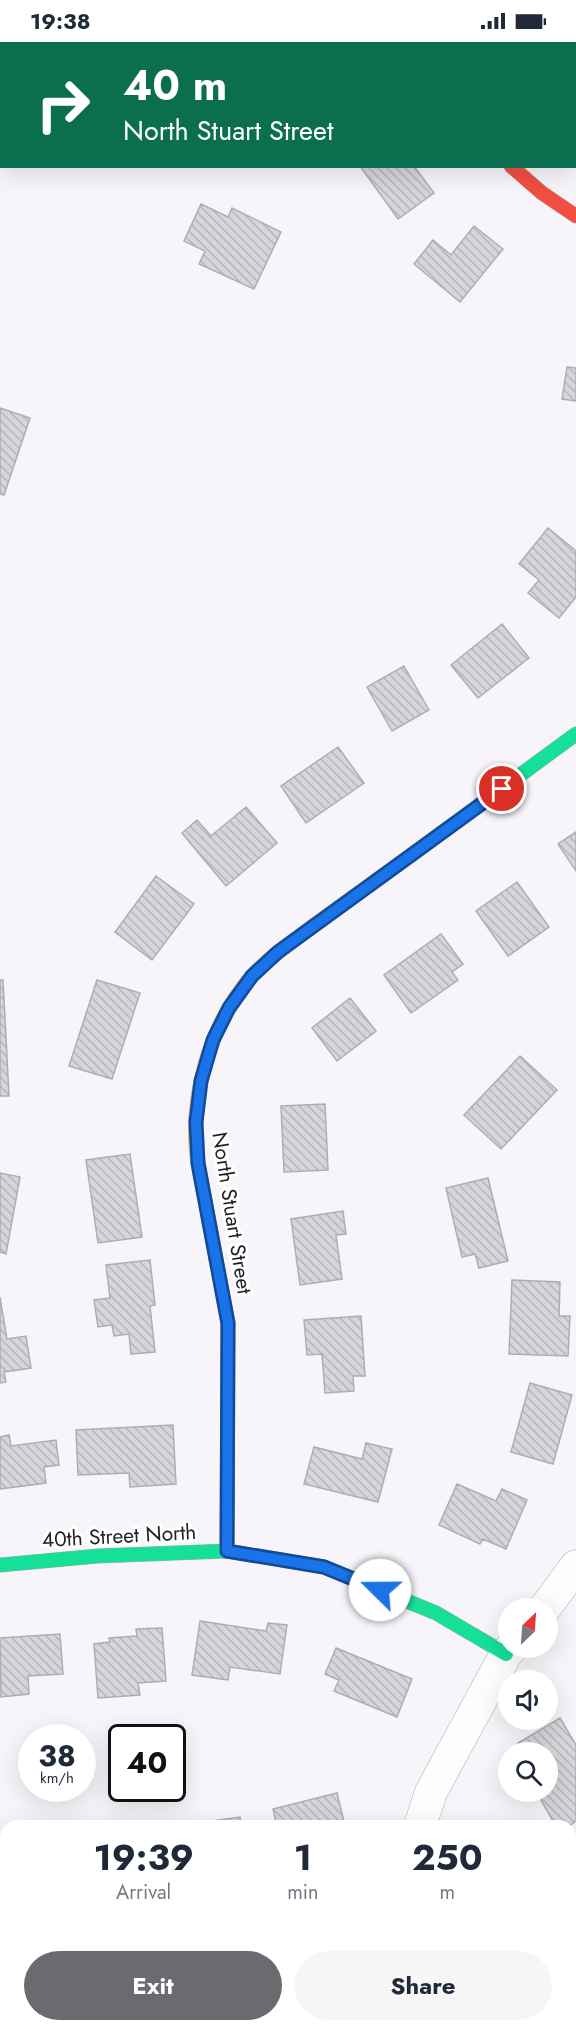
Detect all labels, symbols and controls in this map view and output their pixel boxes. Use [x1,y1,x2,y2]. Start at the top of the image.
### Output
text: 19:38 [30,5,90,37]
text: 40 m [123,55,227,116]
icon: right [24,66,102,144]
text: North Stuart Street [123,111,333,150]
pin [476,763,527,814]
icon: arrive [485,772,518,805]
street label: North Stuart Street [204,1130,260,1296]
street label: 40th Street North [41,1517,197,1555]
position arrow [348,1558,412,1622]
north arrow [498,1598,558,1658]
map controls [498,1598,558,1802]
button: sound [498,1670,558,1730]
speed limit sign: 40 [108,1724,186,1802]
text: 38 [38,1734,76,1777]
button: search [498,1742,558,1802]
text: km/h [40,1767,74,1789]
text: 19:39 [93,1831,194,1883]
text: 1 [294,1831,312,1883]
text: 250 [412,1831,483,1883]
text: Arrival [116,1878,171,1907]
text: min [287,1878,319,1907]
text: m [439,1878,455,1907]
button: Exit [24,1951,282,2020]
button: Share [294,1951,552,2020]

